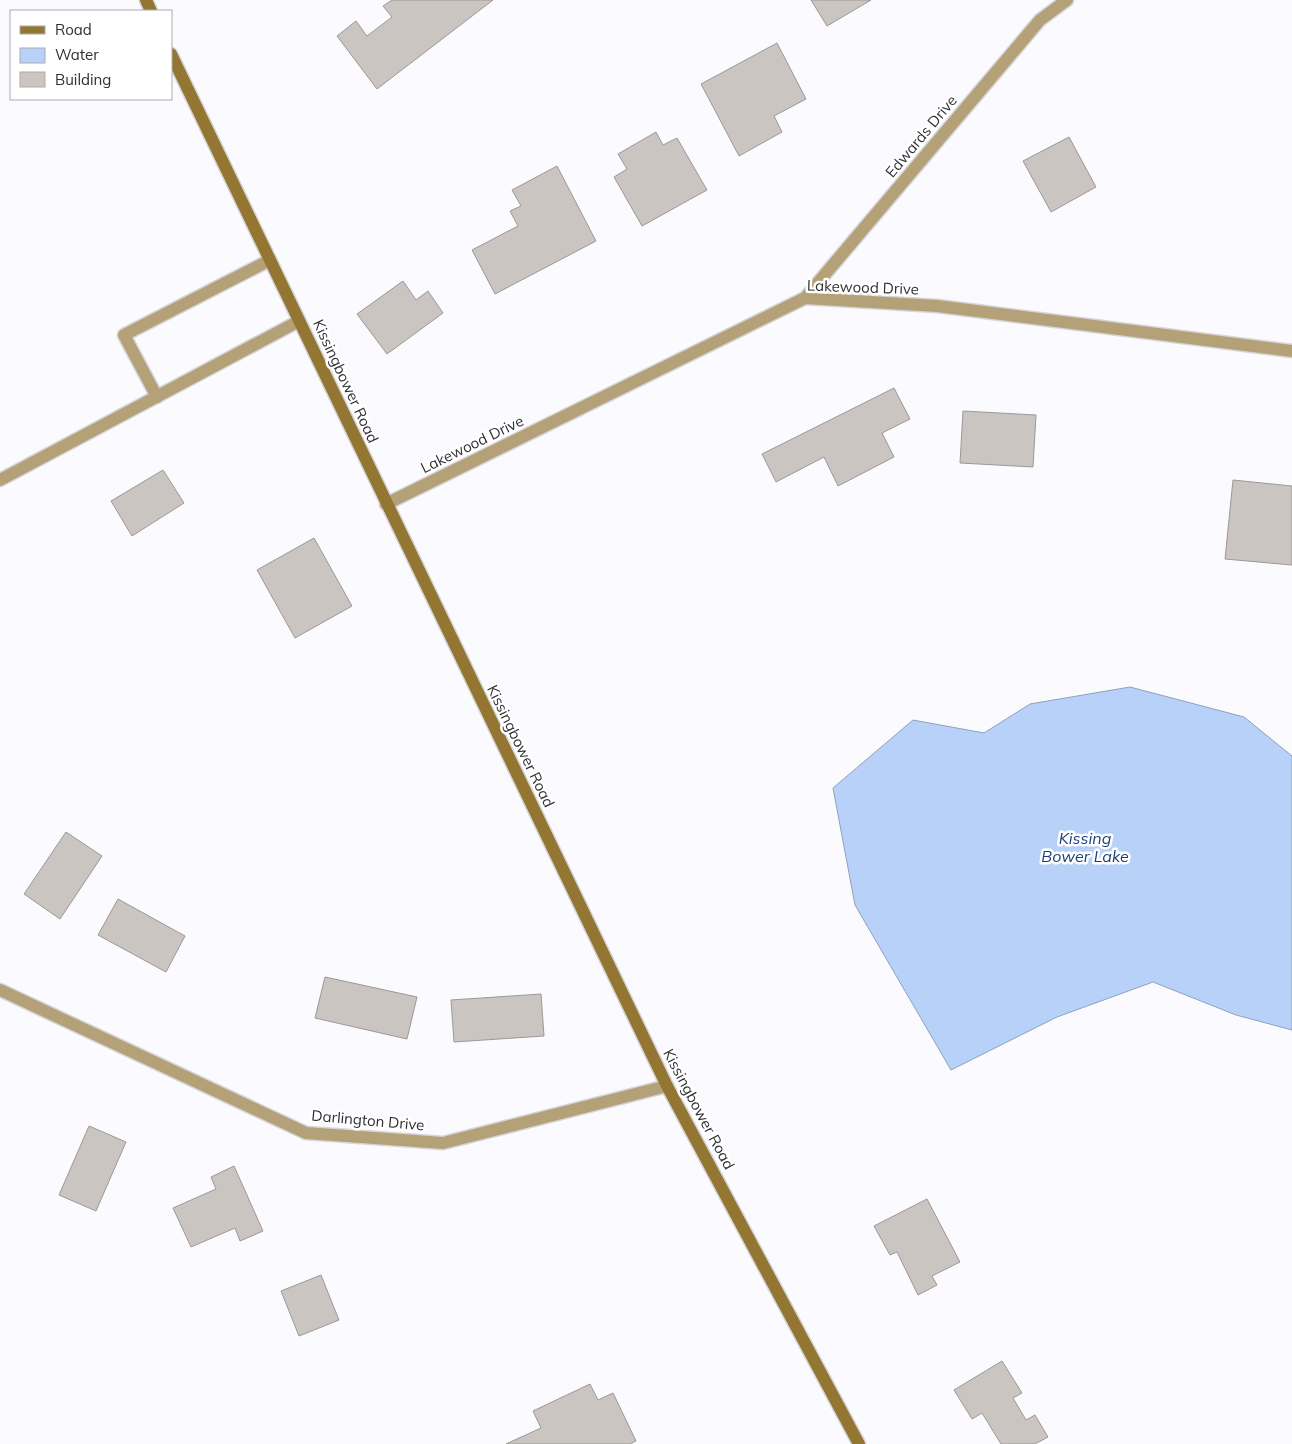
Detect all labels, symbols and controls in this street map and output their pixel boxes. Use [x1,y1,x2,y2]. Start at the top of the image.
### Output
legend [10,10,172,100]
text: Road [55,20,92,39]
text: Water [55,45,99,64]
text: Building [55,70,111,89]
street label: Edwards Drive [881,91,961,181]
street label: Lakewood Drive [807,276,919,298]
street label: Kissingbower Road [309,316,383,446]
street label: Lakewood Drive [418,411,526,477]
street label: Kissingbower Road [483,682,559,810]
water label: Kissing Bower Lake [1041,828,1129,866]
street label: Kissingbower Road [659,1045,739,1173]
street label: Darlington Drive [311,1106,425,1134]

